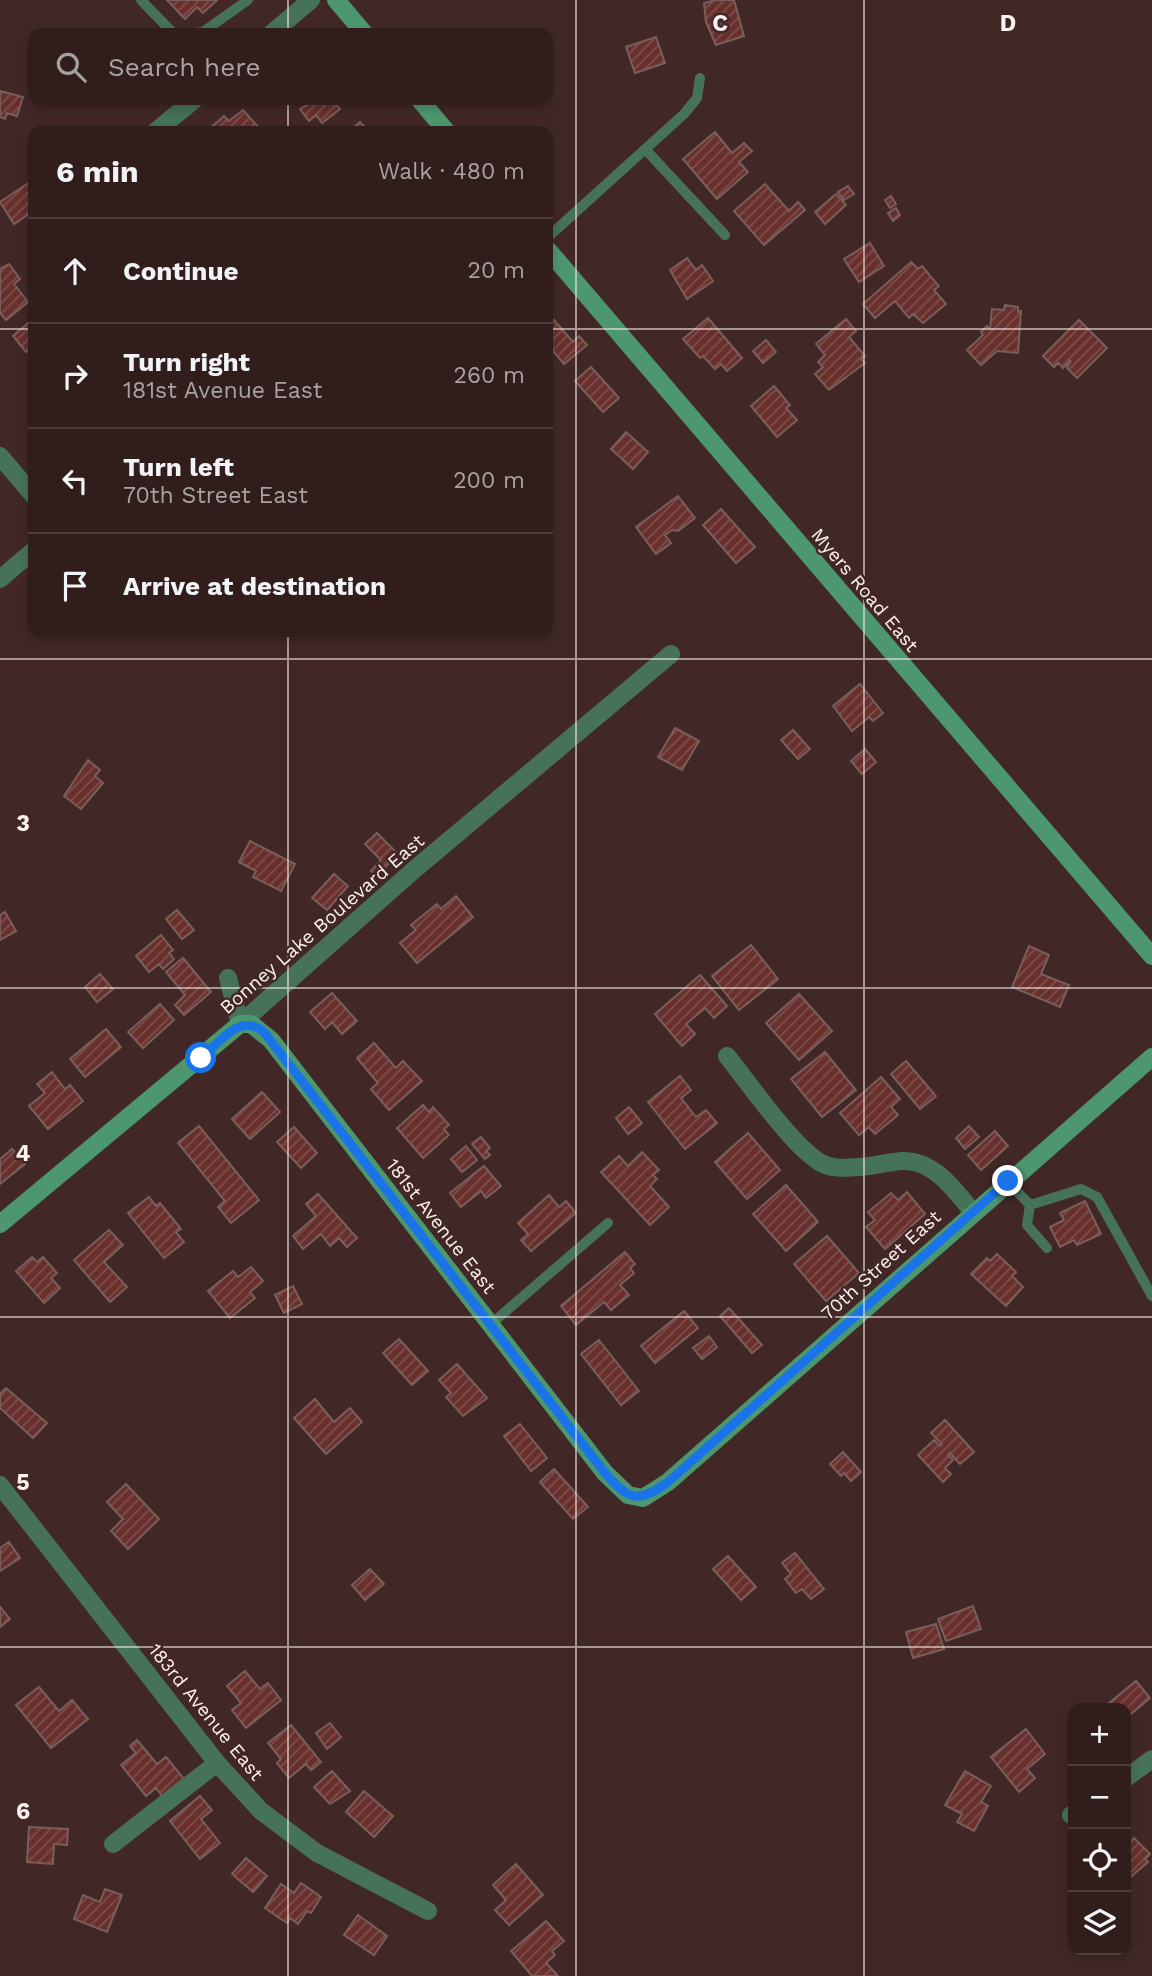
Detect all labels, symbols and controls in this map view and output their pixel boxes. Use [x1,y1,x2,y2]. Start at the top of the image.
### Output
text: C [712,10,728,37]
text: D [1000,10,1016,37]
search box [28,28,553,105]
icon: search [52,48,90,86]
text: Search here [108,52,260,82]
text: 6 min [56,154,139,189]
text: Walk · 480 m [378,158,525,185]
icon: ahead [56,252,94,290]
text: Continue [123,256,239,286]
text: 20 m [468,257,525,284]
text: Turn right [123,347,250,377]
icon: right [56,357,94,395]
text: 260 m [454,362,525,389]
text: 181st Avenue East [123,377,322,404]
text: Turn left [123,452,234,482]
icon: left [56,462,94,500]
text: 200 m [453,467,525,494]
text: 70th Street East [123,482,308,509]
street label: Myers Road East [807,523,924,657]
icon: arrive [56,567,94,605]
text: Arrive at destination [123,571,386,601]
text: 3 [16,810,30,837]
street label: Bonney Lake Boulevard East [215,829,429,1019]
route start [185,1042,216,1073]
text: 4 [16,1140,31,1167]
street label: 181st Avenue East [381,1154,501,1298]
route end [992,1165,1023,1196]
street label: 70th Street East [817,1205,946,1325]
text: 5 [16,1469,30,1496]
street label: 183rd Avenue East [144,1639,268,1785]
map controls [1068,1703,1131,1955]
button: + [1068,1703,1131,1766]
button: − [1068,1766,1131,1829]
text: 6 [16,1798,30,1825]
button: locate [1068,1829,1131,1892]
button: layers [1068,1892,1131,1955]

